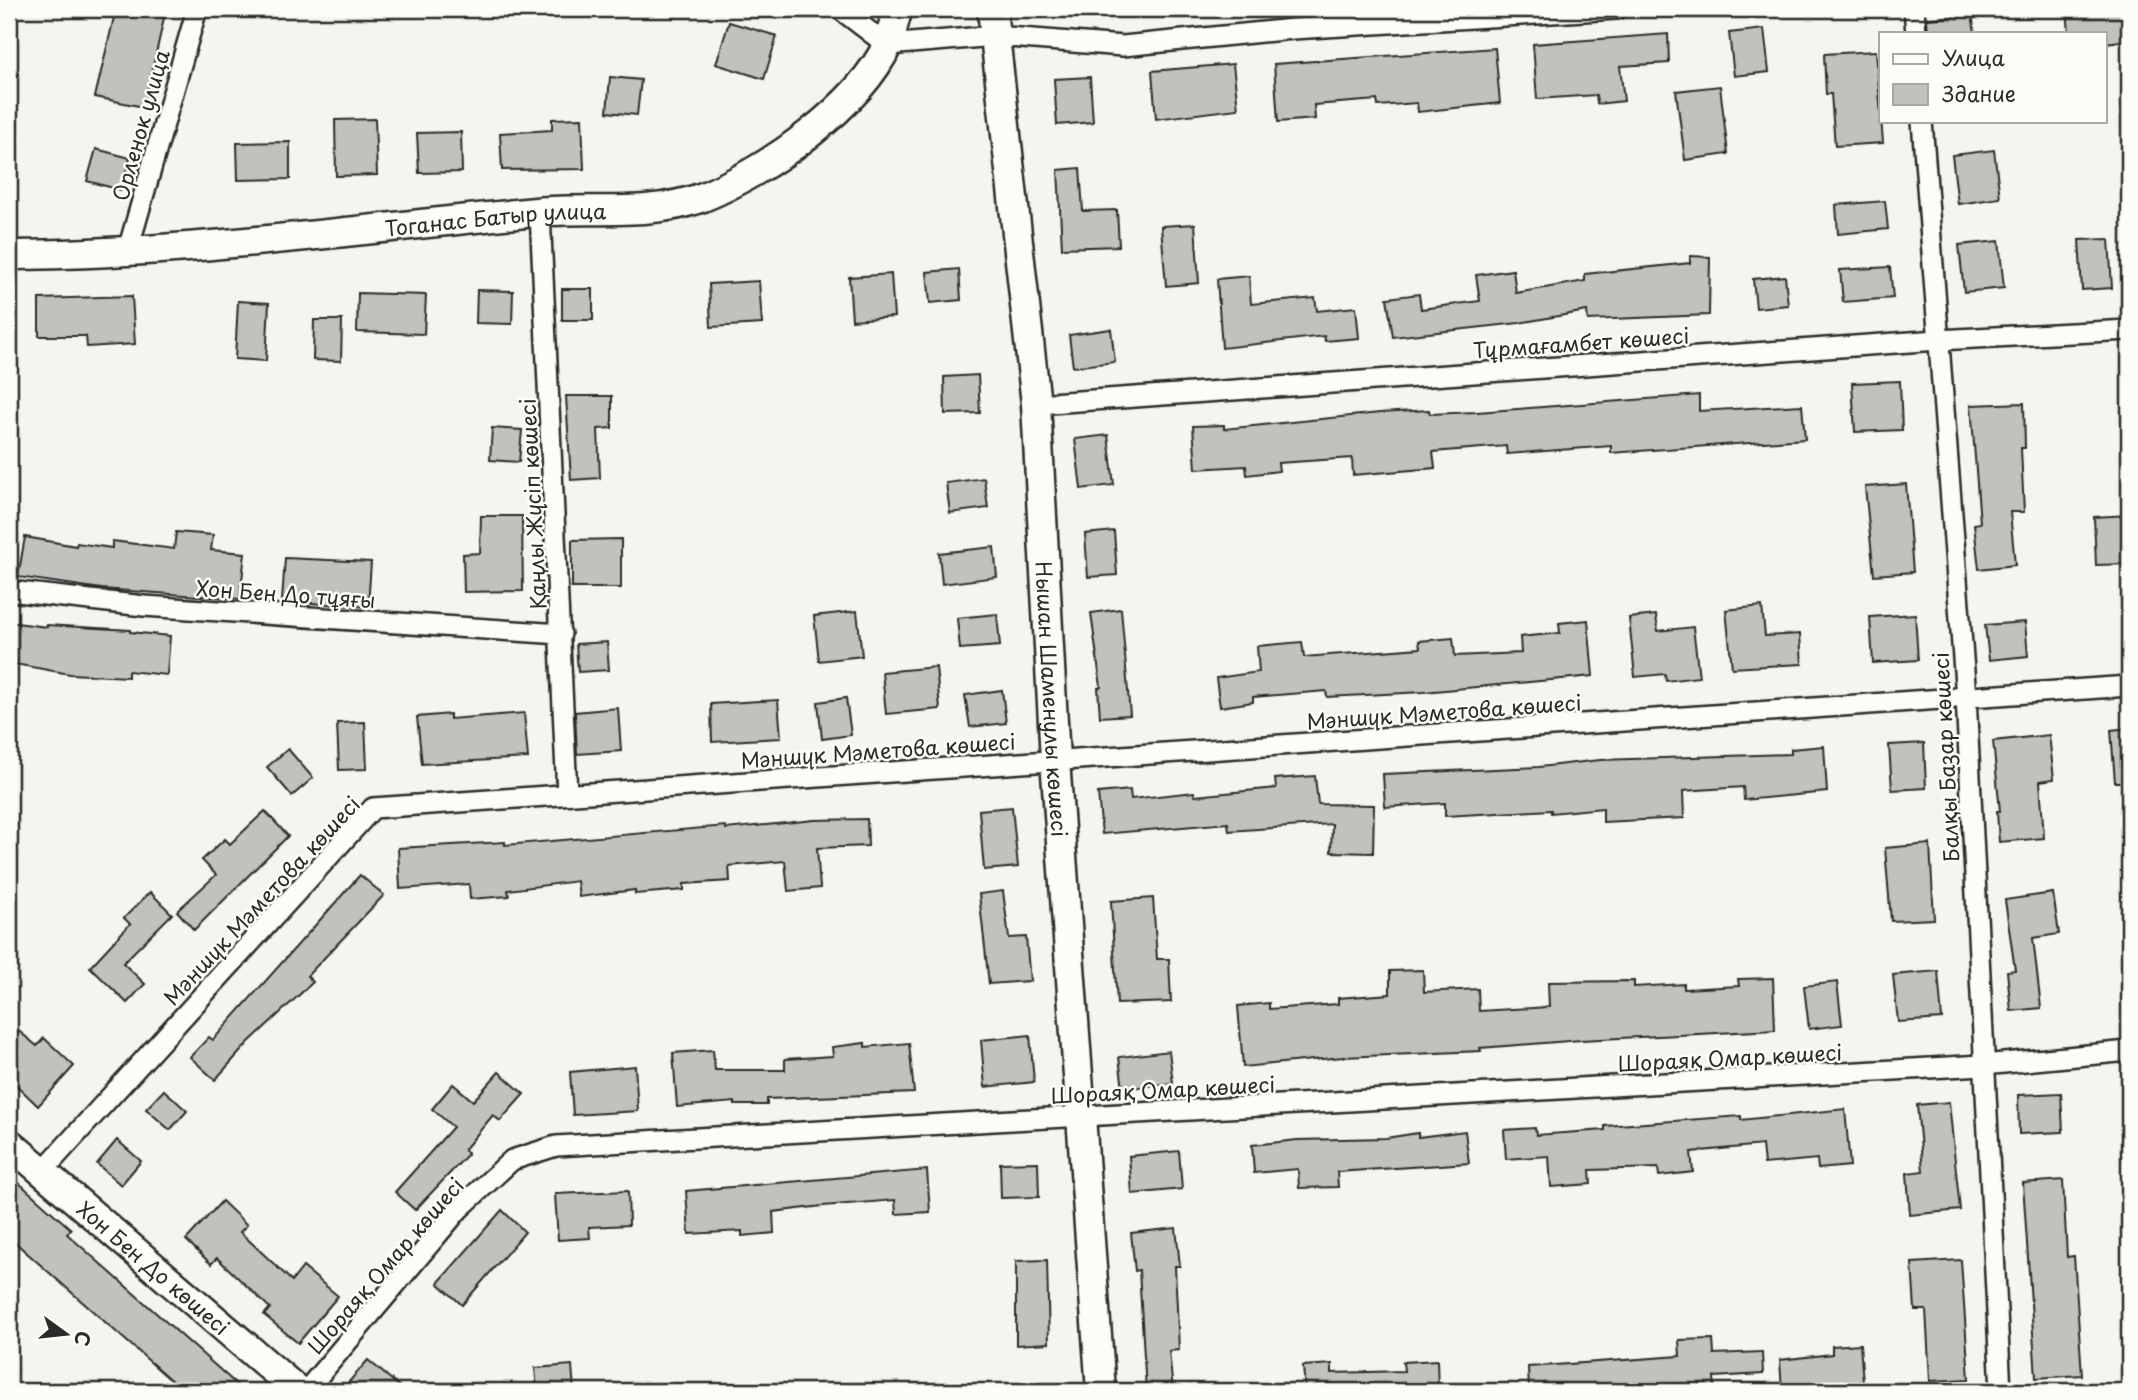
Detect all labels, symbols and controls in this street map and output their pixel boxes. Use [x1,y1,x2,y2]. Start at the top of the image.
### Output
legend [1879,32,2106,122]
text: Улица [1942,41,2005,73]
street label: Орленок улица [103,45,177,204]
text: Здание [1942,77,2016,109]
street label: Тоганас Батыр улица [383,194,607,244]
street label: Тұрмағамбет көшесі [1472,318,1690,366]
street label: Қаңлы Жүсіп көшесі [510,398,554,610]
street label: Нышан Шаменулы көшесі [1028,560,1077,838]
street label: Хон Бен До тұяғы [195,571,377,615]
street label: Балқы Базар көшесі [1924,651,1966,863]
street label: Мәншүк Мәметова көшесі [1305,685,1583,737]
street label: Мәншүк Мәметова көшесі [739,724,1017,776]
street label: Мәншүк Мәметова көшесі [155,788,367,1012]
street label: Шораяқ Омар көшесі [1617,1035,1843,1079]
street label: Шораяқ Омар көшесі [1050,1067,1276,1111]
street label: Шораяқ Омар көшесі [299,1170,471,1360]
street label: Хон Бен До көшесі [71,1193,237,1342]
north arrow [32,1298,102,1368]
text: С [68,1328,99,1349]

